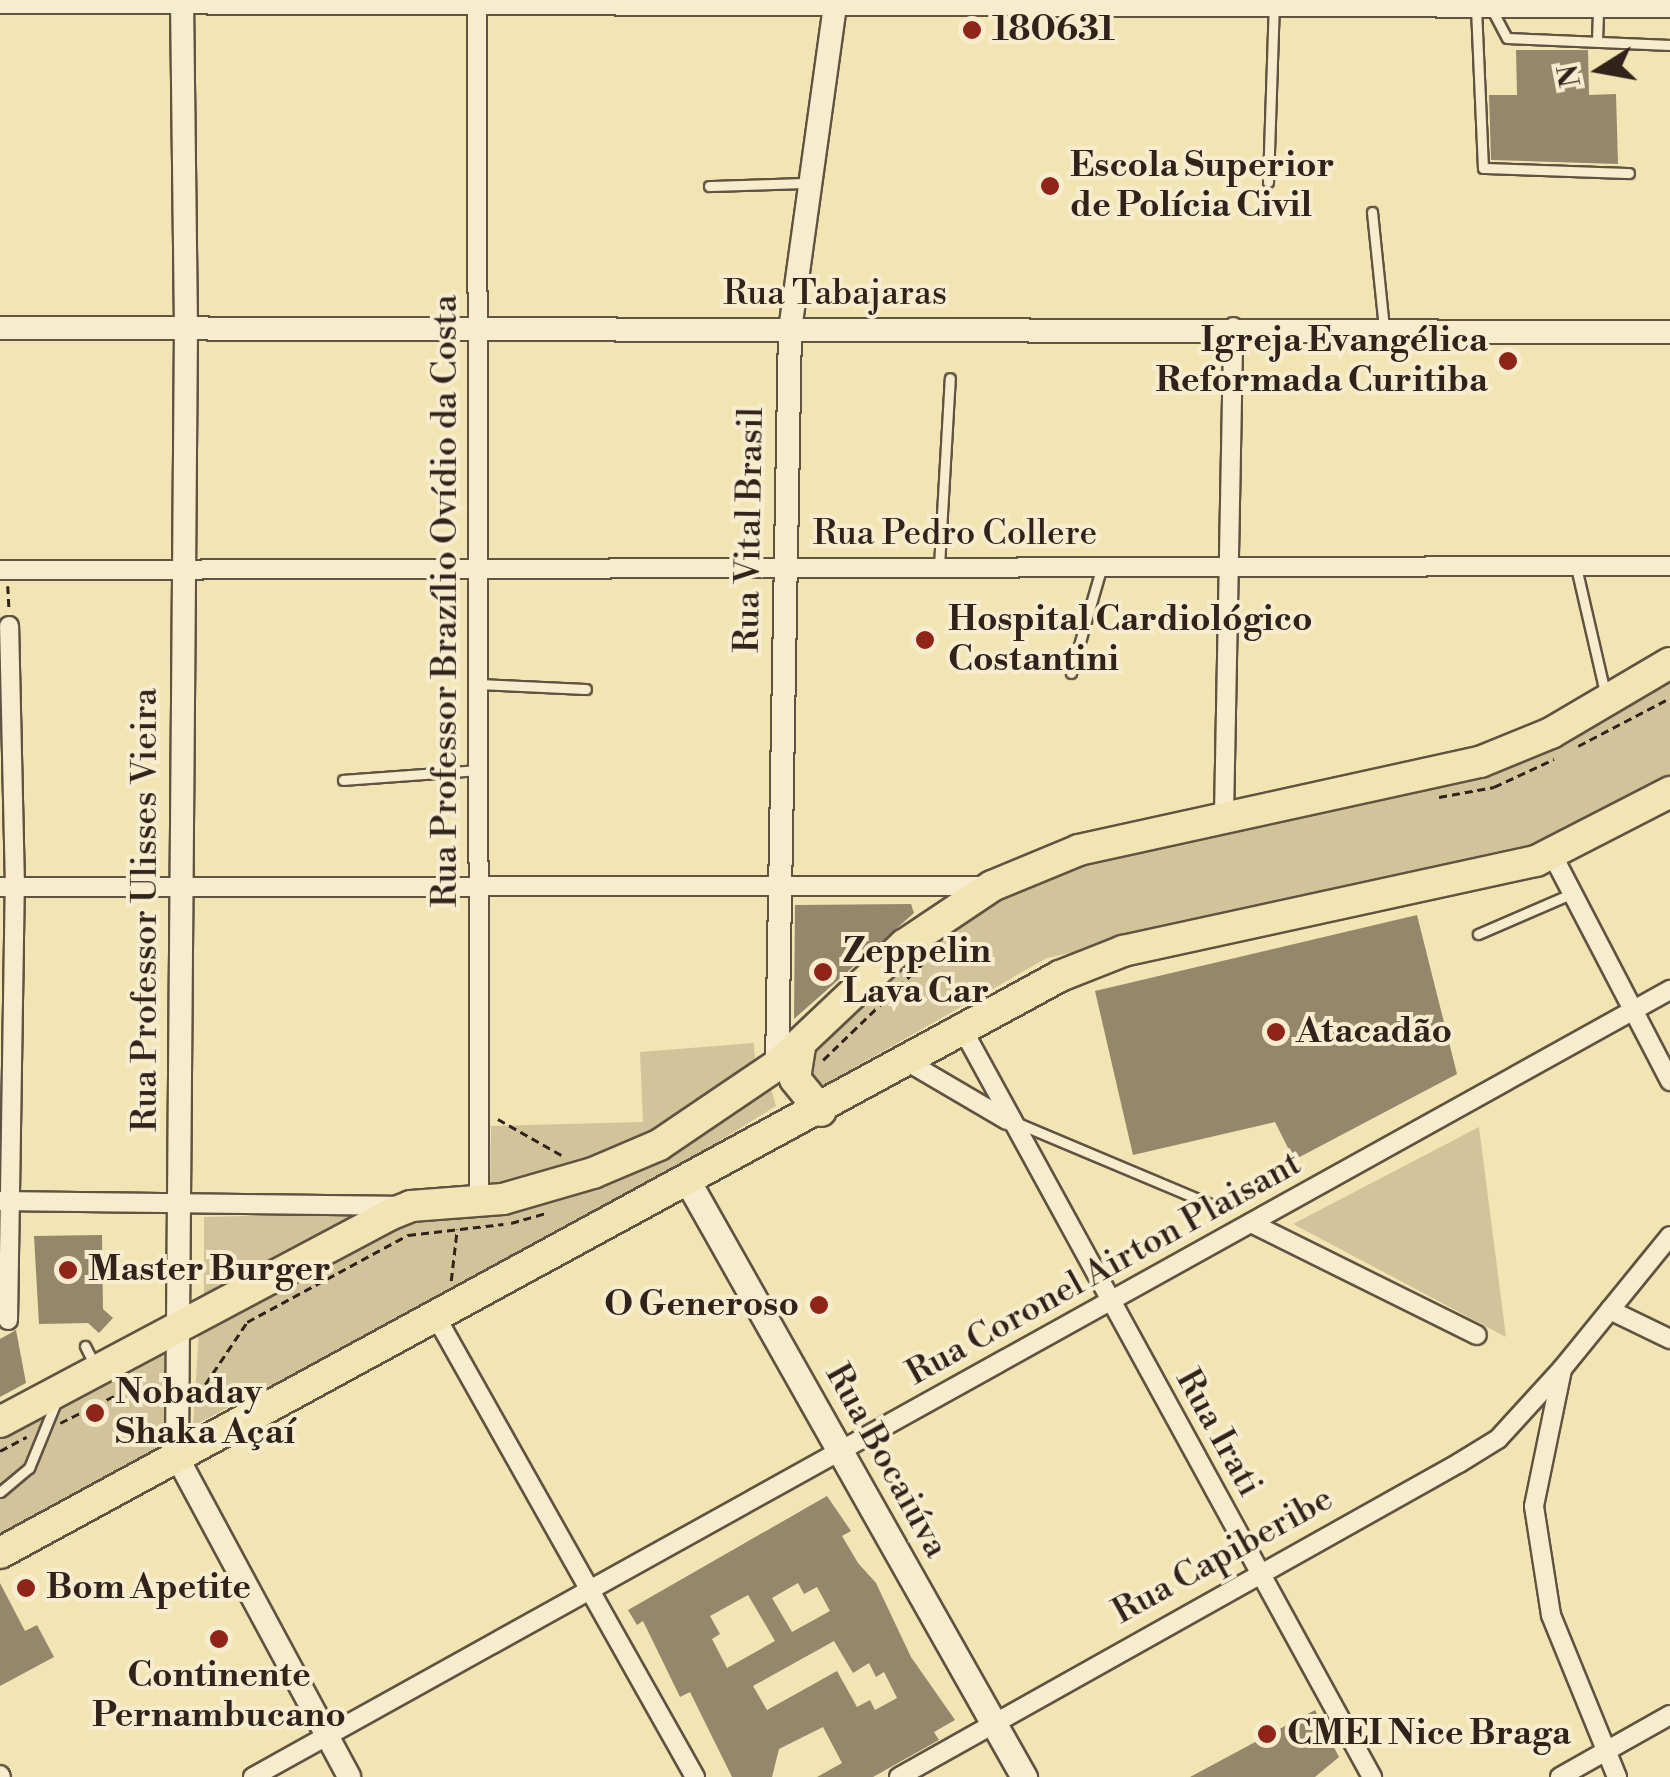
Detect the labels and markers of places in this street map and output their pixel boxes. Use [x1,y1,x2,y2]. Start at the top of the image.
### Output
place label: 180631 [992,9,1115,51]
marker: 180631 [961,19,983,41]
place label: Escola Superior de Polícia Civil [1070,145,1334,227]
marker: Escola Superior de Polícia Civil [1039,175,1061,197]
place label: Igreja Evangélica Reformada Curitiba [1155,320,1488,402]
marker: Igreja Evangélica Reformada Curitiba [1497,350,1519,372]
place label: Hospital Cardiológico Costantini [948,599,1312,681]
marker: Hospital Cardiológico Costantini [912,627,938,653]
place label: Zeppelin Lava Car [843,931,991,1013]
marker: Zeppelin Lava Car [812,961,834,983]
place label: Atacadão [1296,1011,1452,1053]
marker: Atacadão [1265,1021,1287,1043]
place label: Master Burger [88,1249,331,1291]
marker: Master Burger [57,1259,79,1281]
place label: O Generoso [604,1284,799,1326]
marker: O Generoso [808,1294,830,1316]
place label: Nobaday Shaka Açaí [115,1372,295,1454]
marker: Nobaday Shaka Açaí [84,1402,106,1424]
place label: Bom Apetite [46,1567,251,1609]
marker: Bom Apetite [15,1577,37,1599]
marker: Continente Pernambucano [208,1628,230,1650]
place label: Continente Pernambucano [92,1655,346,1737]
place label: CMEI Nice Braga [1287,1713,1571,1755]
marker: CMEI Nice Braga [1256,1723,1278,1745]

